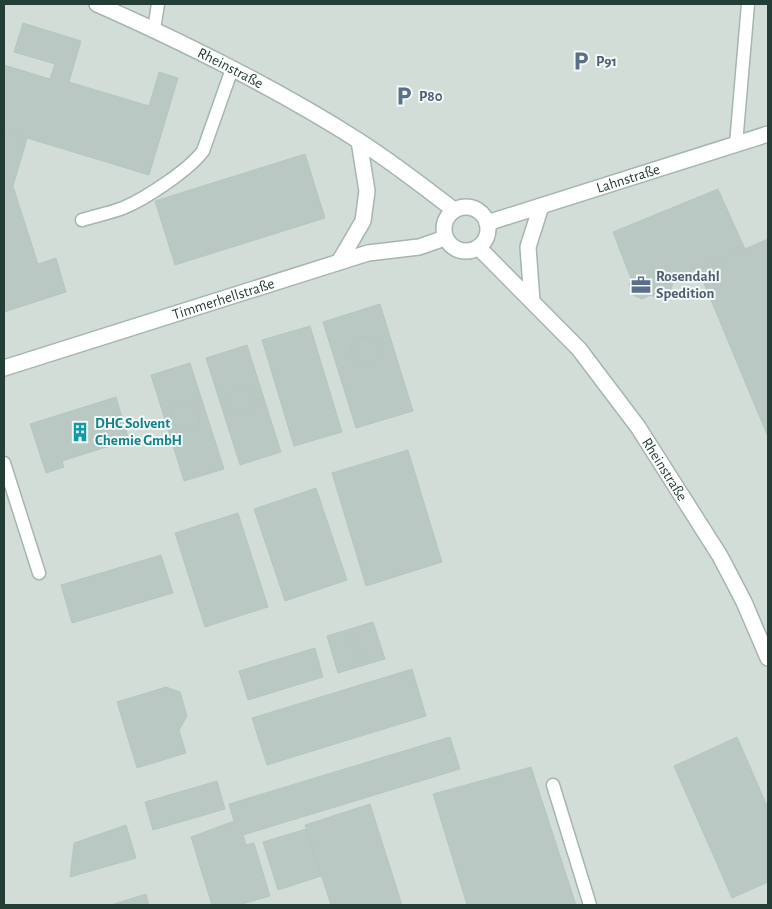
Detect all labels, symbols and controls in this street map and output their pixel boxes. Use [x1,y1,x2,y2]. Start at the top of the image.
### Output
street label: Rheinstraße [195,45,266,91]
parking icon: P91 [570,50,592,72]
place label: P91 [596,54,617,69]
parking icon: P80 [393,85,415,107]
place label: P80 [419,89,443,104]
street label: Lahnstraße [594,161,662,195]
place label: Rosendahl Spedition [656,269,720,301]
office icon: Rosendahl Spedition [630,274,652,296]
street label: Timmerhellstraße [170,276,276,322]
place label: DHC Solvent Chemie GmbH [95,416,182,448]
building icon: DHC Solvent Chemie GmbH [69,421,91,443]
street label: Rheinstraße [639,435,690,504]

